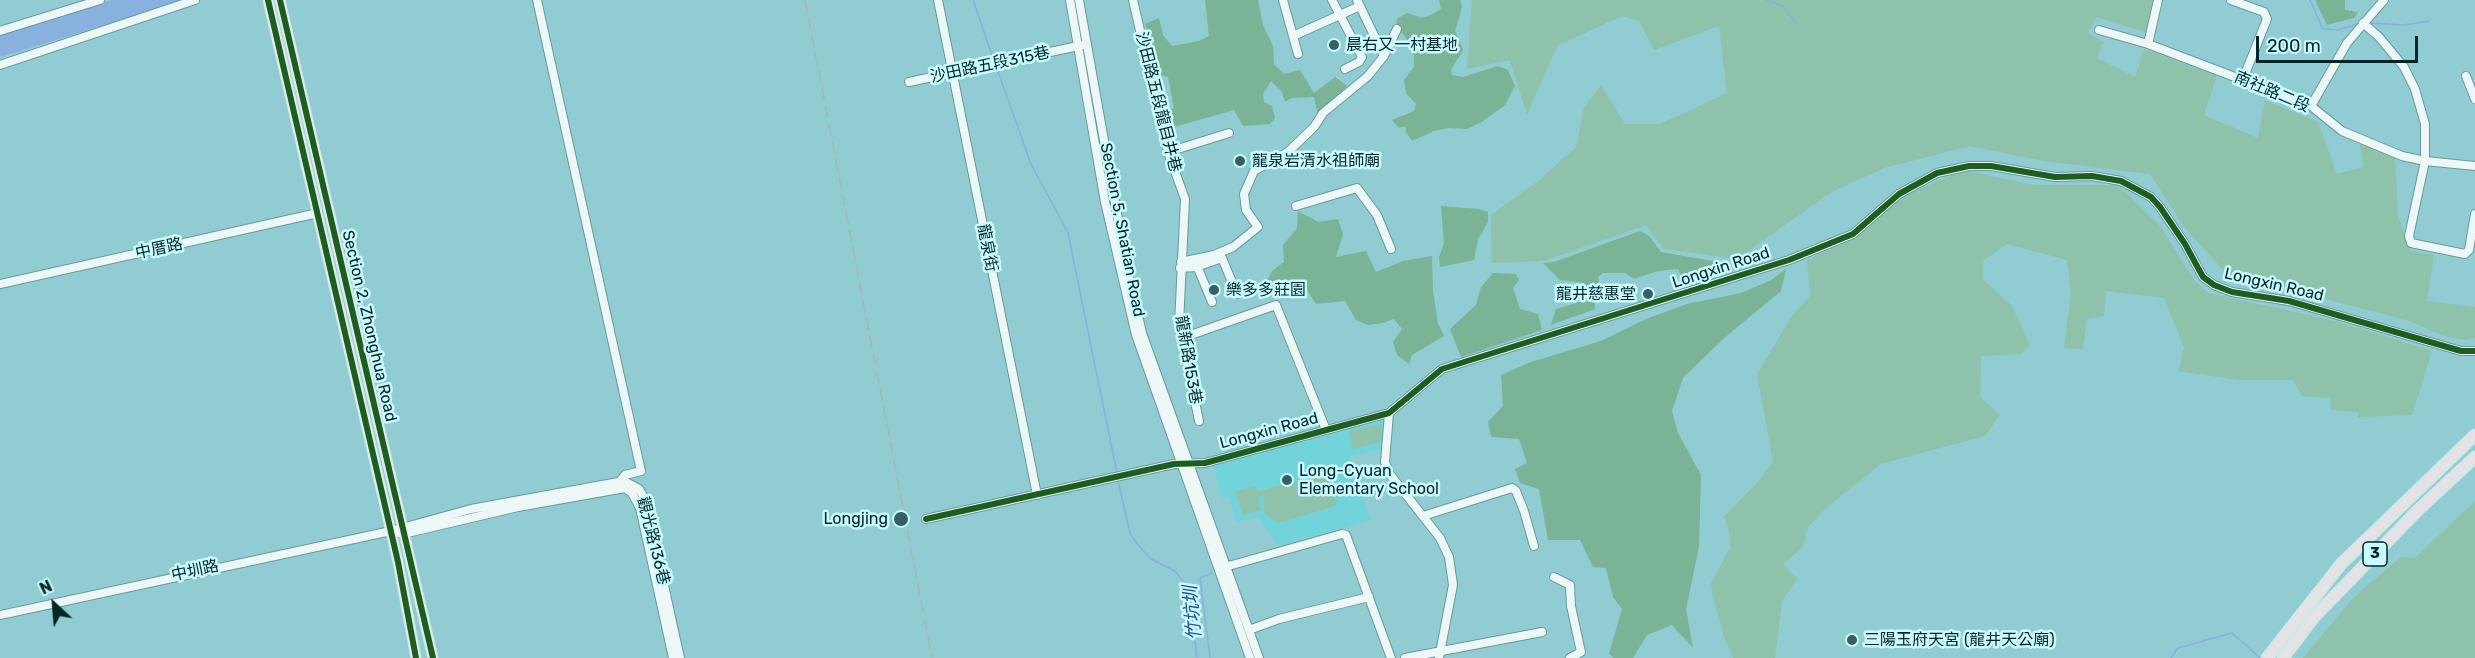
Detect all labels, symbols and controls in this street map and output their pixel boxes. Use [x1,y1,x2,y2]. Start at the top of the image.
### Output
scale bar [2259,24,2421,62]
street label: 沙田路五段龍目井巷 [1131,30,1185,174]
place label: 晨右又一村基地 [1346,35,1458,55]
text: 200 m [2267,35,2321,57]
marker: 晨右又一村基地 [1327,38,1341,52]
street label: 沙田路五段315巷 [928,43,1052,87]
street label: 南社路二段 [2231,68,2313,116]
street label: Section 5, Shatian Road [1096,141,1148,319]
place label: 龍泉岩清水祖師廟 [1252,151,1380,171]
marker: 龍泉岩清水祖師廟 [1233,154,1247,168]
street label: 龍泉街 [973,223,1001,273]
street label: Section 2, Zhonghua Road [338,228,400,424]
street label: 中厝路 [134,235,184,263]
street label: Longxin Road [1670,243,1772,293]
street label: Longxin Road [2222,264,2326,306]
place label: 樂多多莊園 [1226,280,1306,300]
marker: 樂多多莊園 [1207,283,1221,297]
place label: 龍井慈惠堂 [1556,284,1636,304]
marker: 龍井慈惠堂 [1641,287,1655,301]
street label: 龍新路153巷 [1171,314,1205,406]
street label: Longxin Road [1218,409,1320,453]
place label: Long-Cyuan Elementary School [1299,461,1439,499]
marker: Long-Cyuan Elementary School [1280,473,1294,487]
street label: 觀光路136巷 [633,495,673,587]
place label: Longjing [823,509,888,529]
marker: Longjing [892,510,910,528]
road number: 3 [2363,542,2387,566]
street label: 中圳路 [170,557,220,585]
north arrow [24,574,84,634]
text: N [37,576,55,598]
water label: 竹坑圳 [1180,585,1206,641]
place label: 三陽玉府天宮 (龍井天公廟) [1864,630,2055,650]
marker: 三陽玉府天宮 (龍井天公廟) [1845,633,1859,647]

